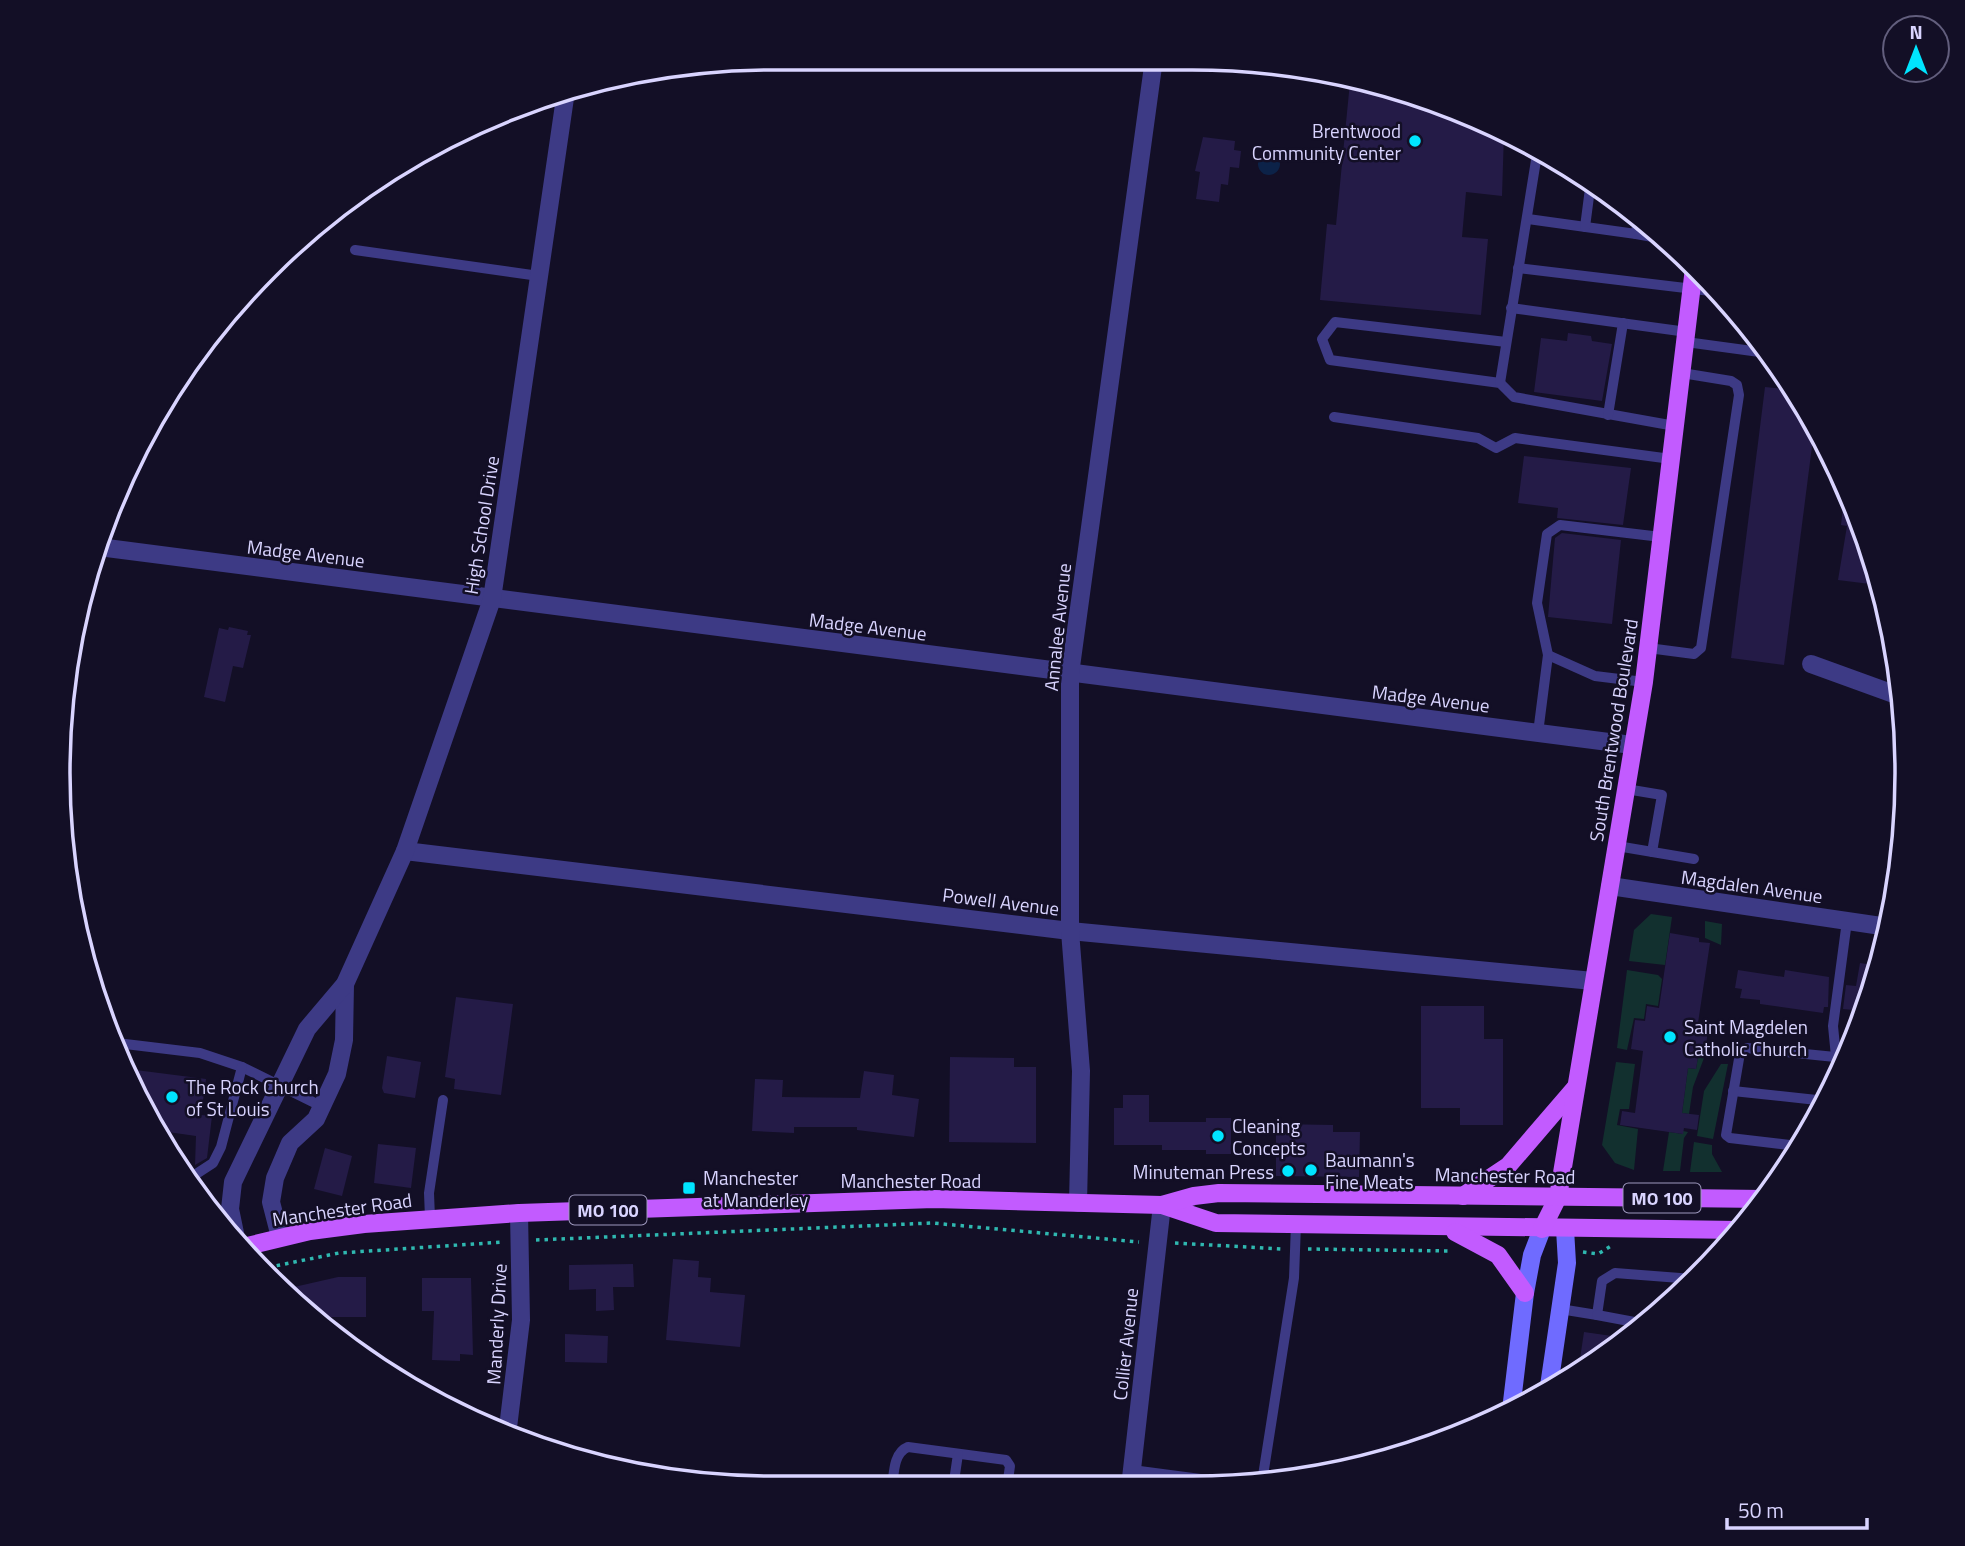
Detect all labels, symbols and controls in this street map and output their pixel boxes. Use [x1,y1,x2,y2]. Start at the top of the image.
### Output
north arrow [1881,14,1951,84]
text: N [1909,17,1923,46]
place label: Brentwood Community Center [1252,116,1401,167]
marker: Brentwood Community Center [1407,133,1423,149]
street label: High School Drive [456,454,506,596]
street label: Madge Avenue [245,531,367,575]
street label: Annalee Avenue [1036,562,1078,692]
street label: Madge Avenue [807,604,929,648]
street label: South Brentwood Boulevard [1581,617,1645,843]
street label: Madge Avenue [1370,676,1492,720]
street label: Magdalen Avenue [1679,862,1825,910]
street label: Powell Avenue [941,879,1061,923]
place label: Saint Magdelen Catholic Church [1684,1012,1808,1063]
marker: Saint Magdelen Catholic Church [1662,1029,1678,1045]
place label: The Rock Church of St Louis [186,1072,319,1123]
marker: The Rock Church of St Louis [164,1089,180,1105]
place label: Cleaning Concepts [1232,1111,1306,1162]
marker: Cleaning Concepts [1210,1128,1226,1144]
place label: Baumann's Fine Meats [1325,1145,1415,1196]
place label: Minuteman Press [1133,1157,1274,1186]
street label: Manchester Road [1434,1159,1576,1191]
marker: Baumann's Fine Meats [1303,1162,1319,1178]
place label: Manchester at Manderley [703,1163,808,1214]
marker: Minuteman Press [1280,1163,1296,1179]
street label: Manchester Road [841,1166,981,1195]
marker: Manchester at Manderley [681,1180,697,1196]
road number: MO 100 [1624,1184,1700,1212]
street label: Manchester Road [270,1185,414,1233]
road number: MO 100 [570,1196,646,1224]
street label: Manderly Drive [478,1263,514,1385]
street label: Collier Avenue [1105,1286,1145,1402]
scale bar [1727,1486,1867,1530]
text: 50 m [1738,1494,1784,1526]

